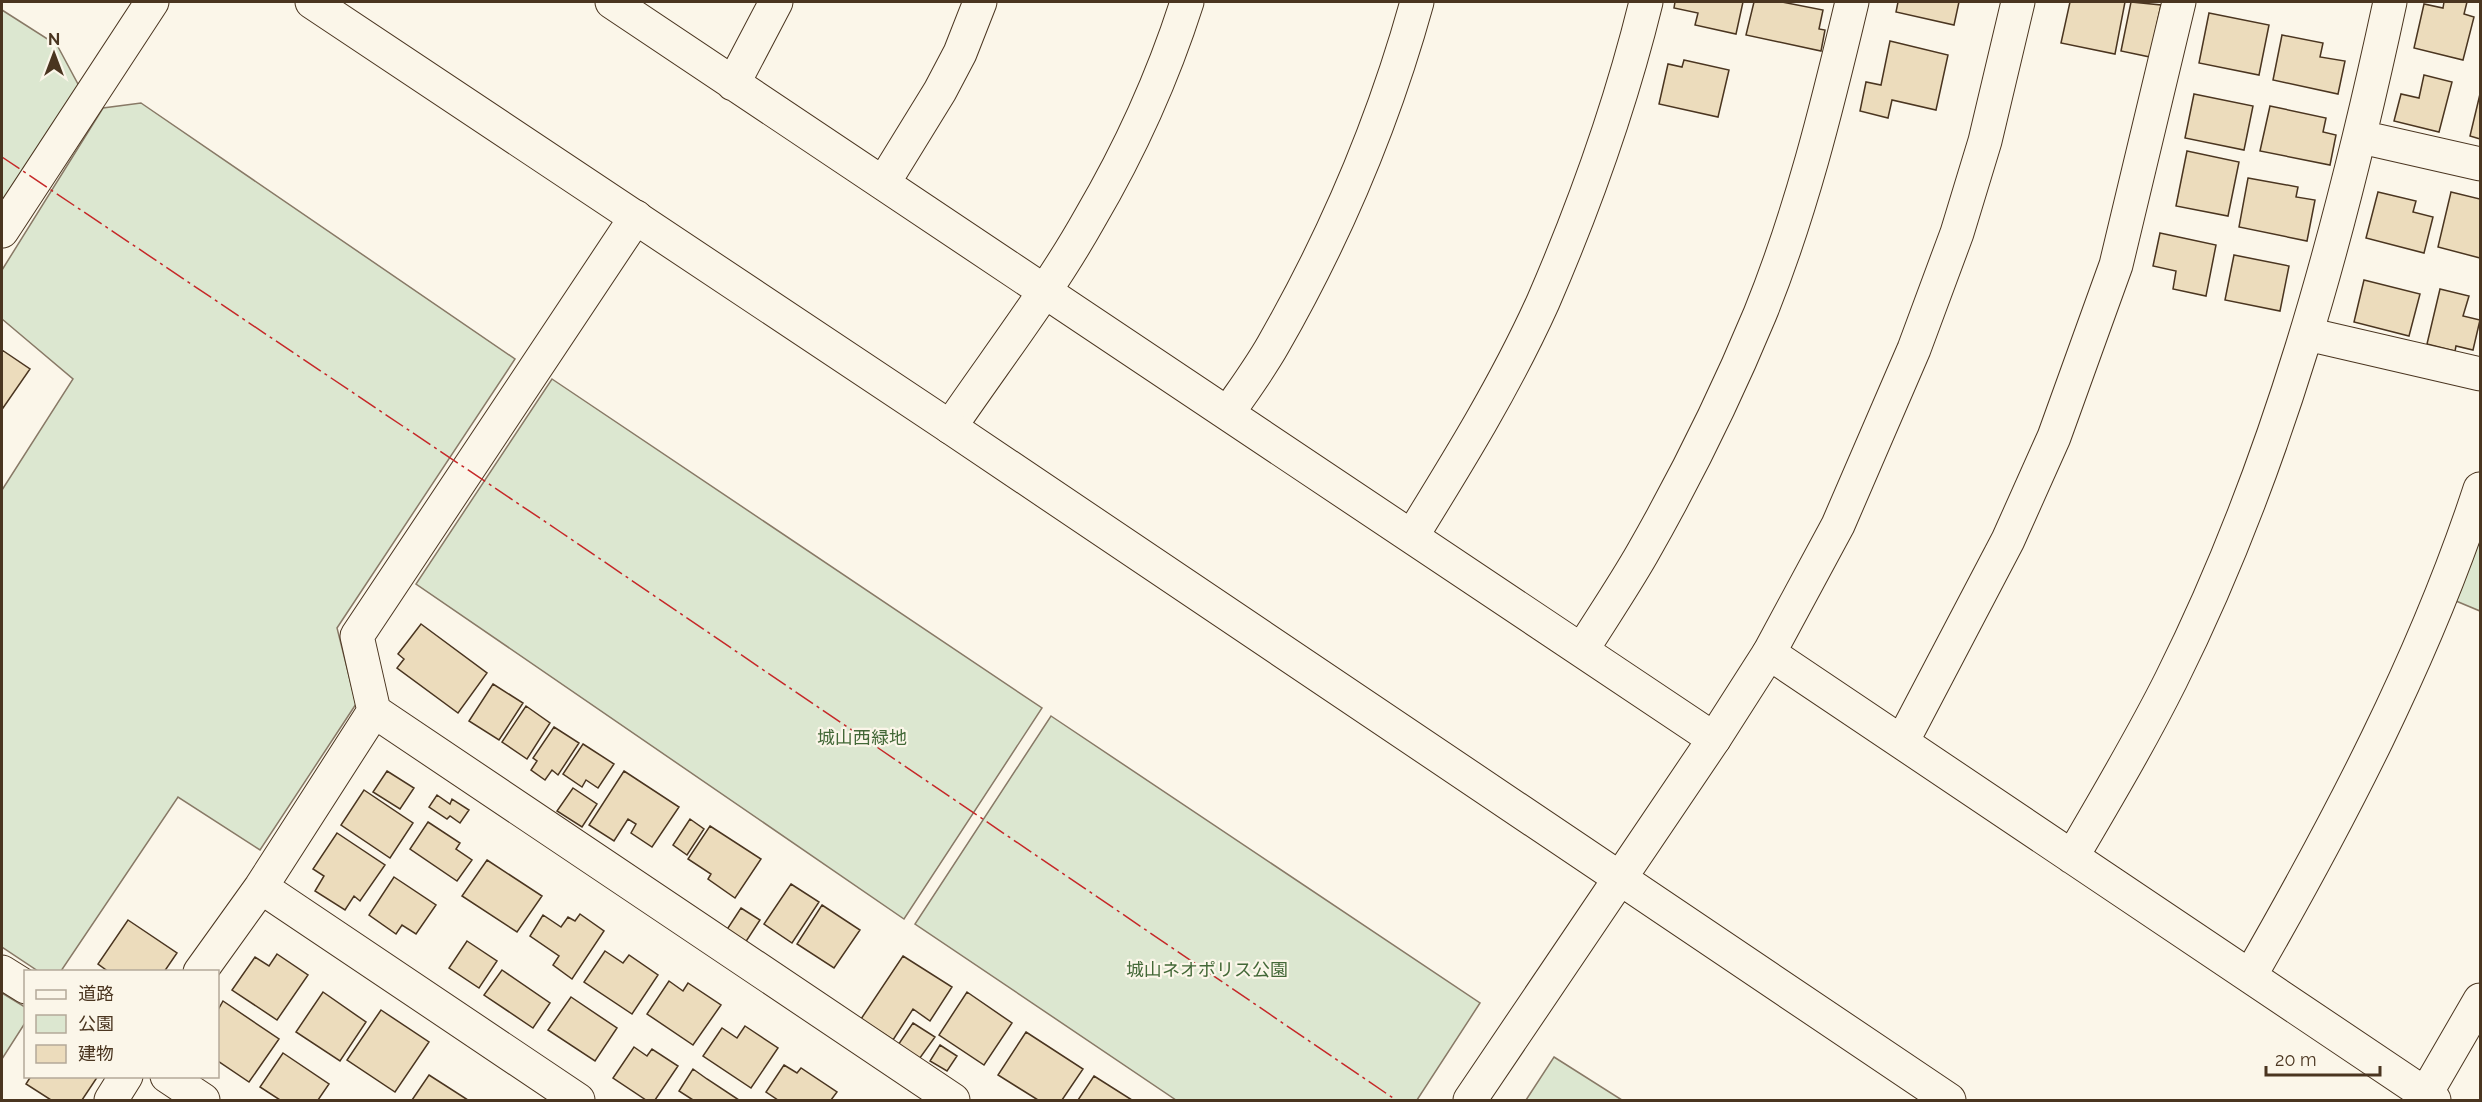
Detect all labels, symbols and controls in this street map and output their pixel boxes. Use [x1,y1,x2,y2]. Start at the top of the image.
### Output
north arrow [24,24,84,84]
text: N [48,30,60,49]
park label: 城山西緑地 [817,727,907,748]
park label: 城山ネオポリス公園 [1126,959,1288,980]
legend [24,970,219,1078]
text: 道路 [78,983,114,1004]
text: 公園 [78,1013,114,1034]
scale bar [2266,1039,2380,1077]
text: 建物 [78,1043,114,1064]
text: 20 m [2275,1049,2317,1070]

